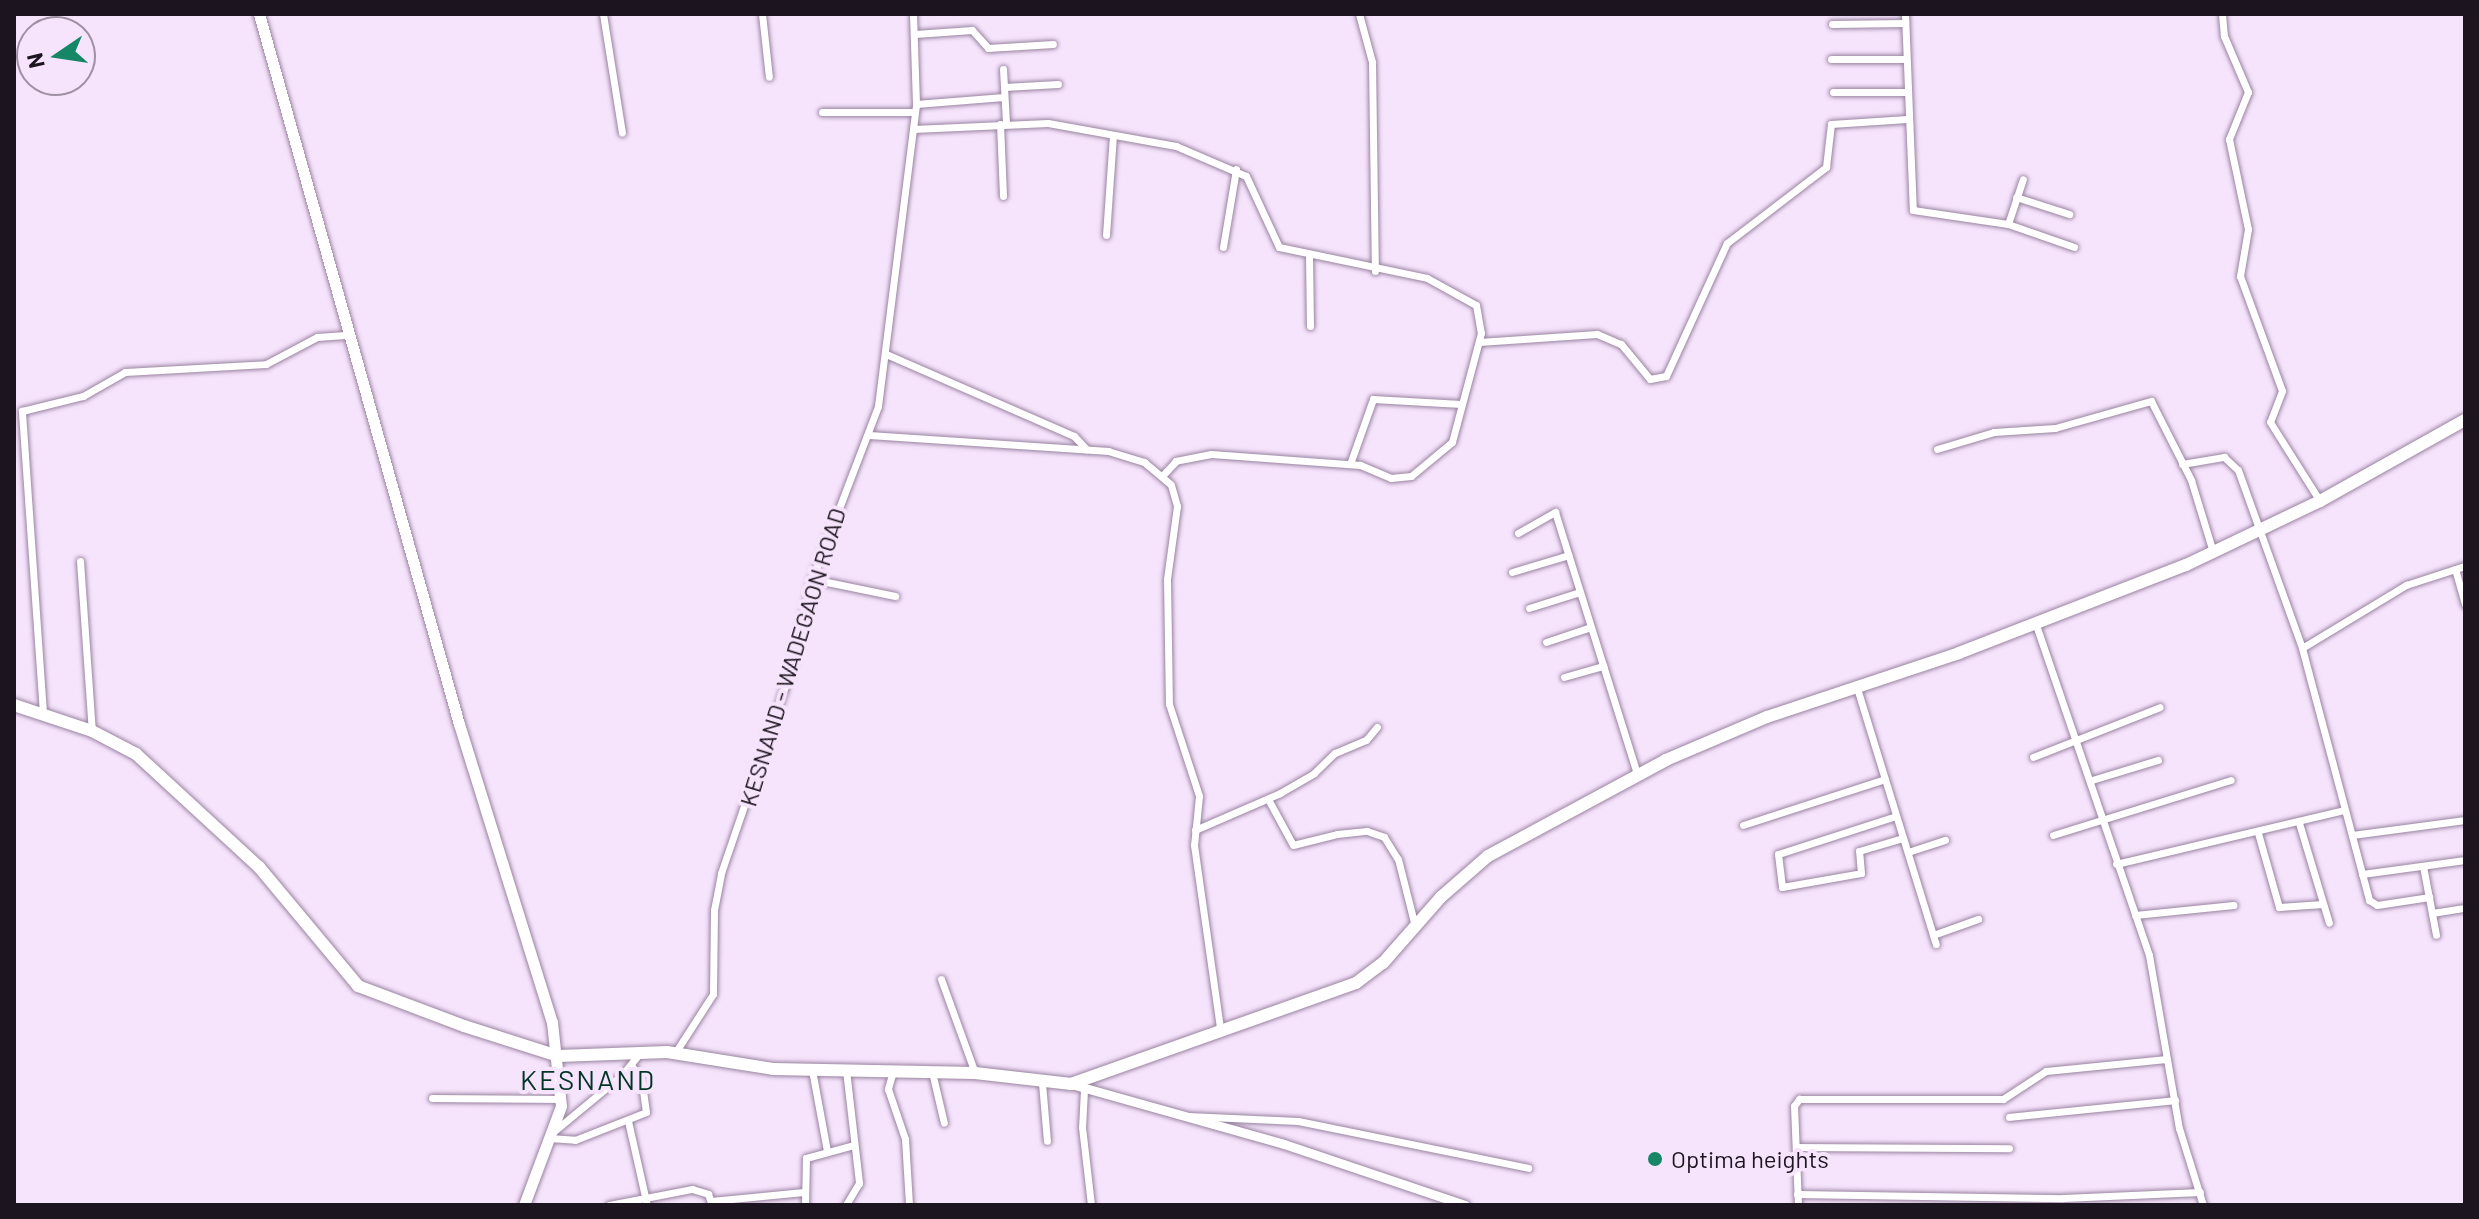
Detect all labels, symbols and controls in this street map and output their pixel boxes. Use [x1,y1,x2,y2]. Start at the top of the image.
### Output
north arrow [16,16,96,96]
text: N [20,51,49,71]
street label: KESNAND - WADEGAON ROAD [733,504,851,810]
district label: KESNAND [520,1062,656,1096]
place label: Optima heights [1671,1145,1829,1173]
marker: Optima heights [1646,1150,1664,1168]

